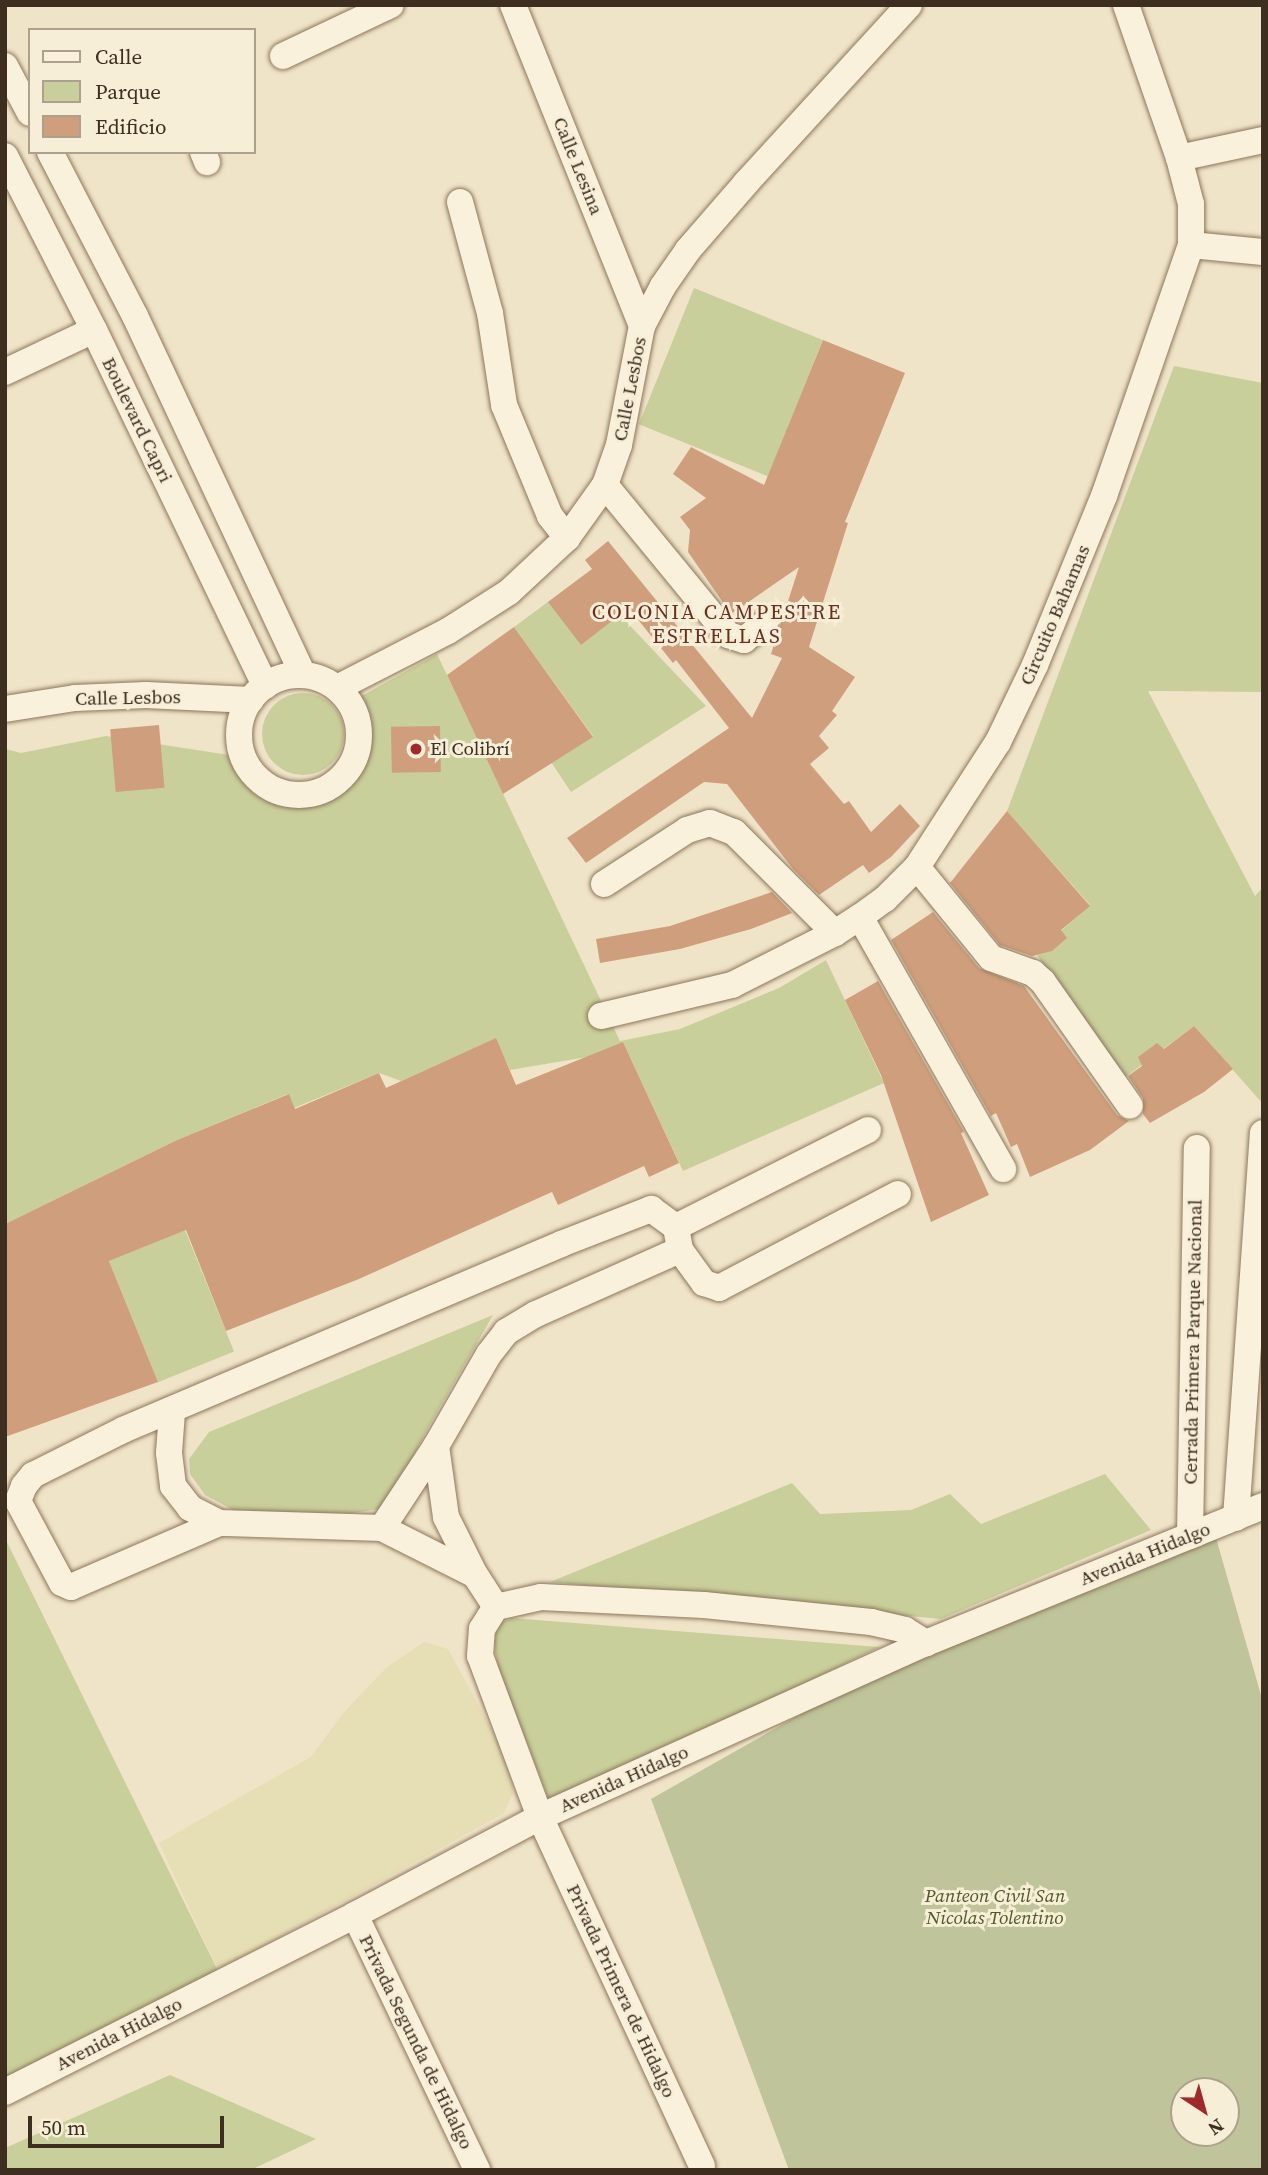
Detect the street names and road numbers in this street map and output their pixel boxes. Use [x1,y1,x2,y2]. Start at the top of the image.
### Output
street label: Calle Lesina [548,114,608,218]
street label: Calle Lesbos [609,335,651,443]
street label: Boulevard Capri [97,354,177,486]
street label: Circuito Bahamas [1015,541,1095,689]
street label: Calle Lesbos [75,686,181,710]
street label: Cerrada Primera Parque Nacional [1179,1199,1207,1485]
street label: Avenida Hidalgo [1076,1517,1214,1591]
street label: Avenida Hidalgo [556,1740,692,1818]
street label: Privada Primera de Hidalgo [561,1881,681,2101]
street label: Privada Segunda de Hidalgo [354,1931,478,2153]
street label: Avenida Hidalgo [52,1992,186,2076]

